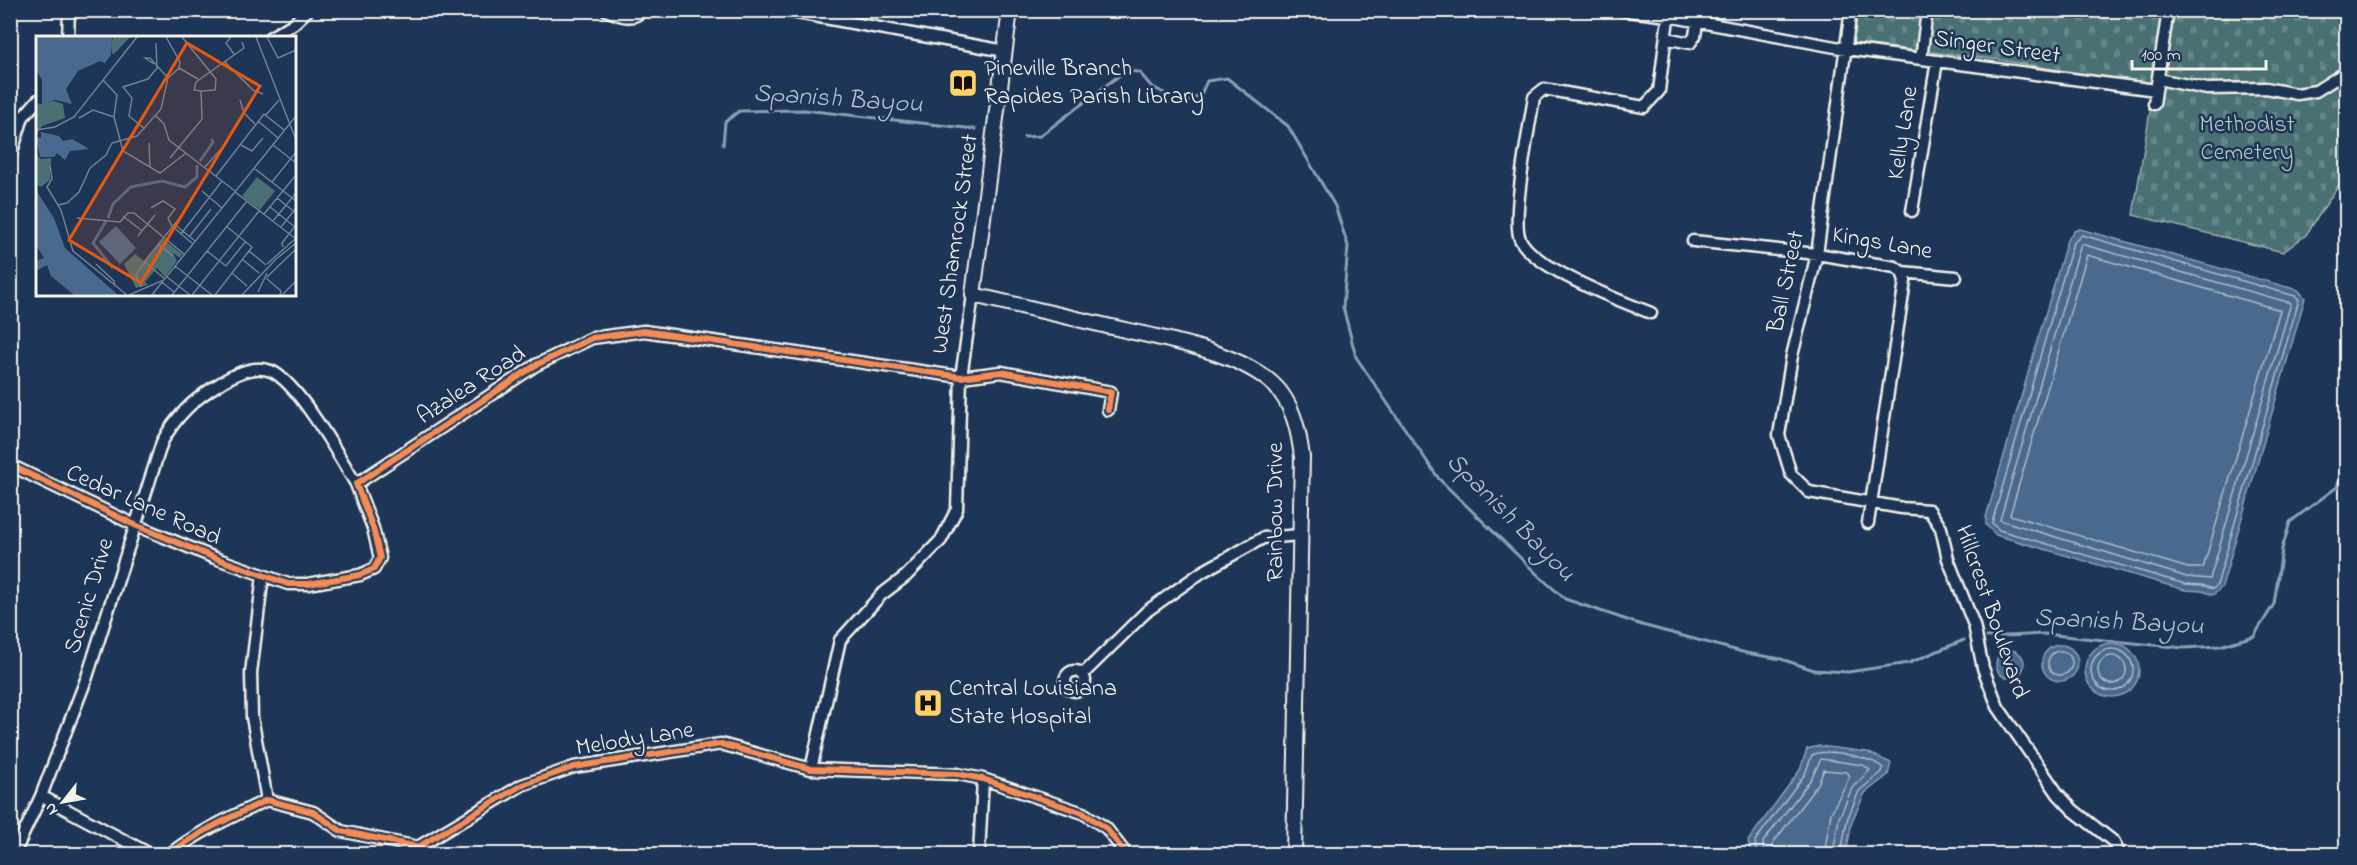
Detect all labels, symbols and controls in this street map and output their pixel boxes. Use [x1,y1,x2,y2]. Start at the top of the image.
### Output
street label: Singer Street [1932,22,2062,74]
scale bar [2132,33,2266,71]
inset map [36,36,296,296]
text: 100 m [2141,43,2181,69]
place label: Pineville Branch Rapides Parish Library [984,52,1204,116]
library icon: Pineville Branch Rapides Parish Library [947,67,979,99]
water label: Spanish Bayou [752,75,924,125]
street label: Kelly Lane [1879,83,1930,182]
park label: Methodist Cemetery [2199,108,2295,172]
street label: West Shamrock Street [923,132,989,356]
street label: Kings Lane [1829,218,1935,270]
street label: Ball Street [1759,228,1815,337]
street label: Azalea Road [411,337,534,434]
street label: Rainbow Drive [1259,442,1294,582]
water label: Spanish Bayou [1437,445,1584,592]
street label: Cedar Lane Road [60,456,227,556]
street label: Hillcrest Boulevard [1945,520,2037,704]
street label: Scenic Drive [56,533,124,658]
water label: Spanish Bayou [2033,600,2205,646]
place label: Central Louisiana State Hospital [949,672,1117,735]
hospital icon: Central Louisiana State Hospital [912,687,944,719]
street label: Melody Lane [573,713,697,768]
north arrow [33,772,93,832]
text: N [39,798,65,820]

